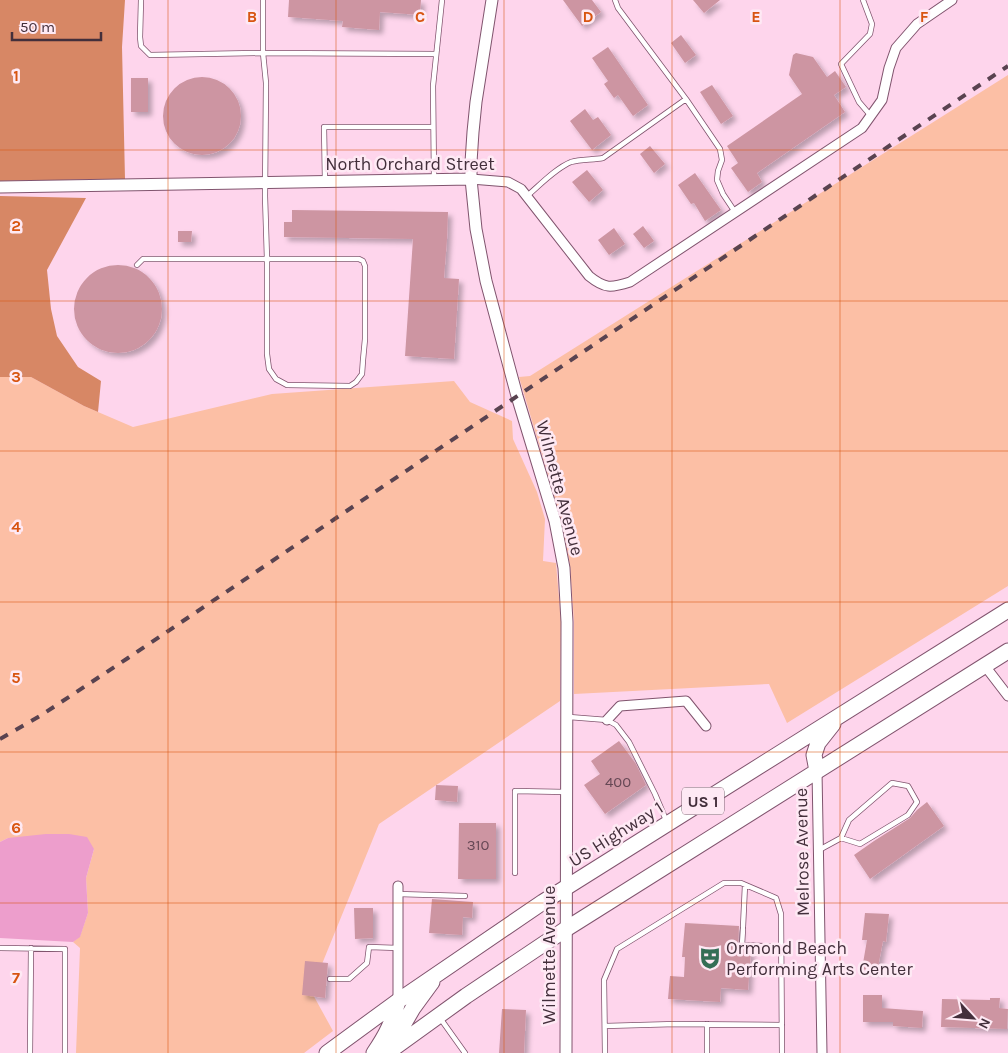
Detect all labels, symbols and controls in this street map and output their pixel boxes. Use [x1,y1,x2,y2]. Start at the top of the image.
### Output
text: B [247,7,257,26]
text: C [415,7,425,26]
text: D [583,7,594,26]
text: E [751,7,761,26]
text: F [920,7,929,26]
scale bar [12,10,101,42]
text: 50 m [20,18,55,36]
text: 1 [13,66,19,85]
street label: North Orchard Street [325,153,495,175]
text: 2 [11,216,21,235]
text: 3 [11,367,21,386]
street label: Wilmette Avenue [531,418,589,558]
text: 4 [11,517,21,536]
text: 5 [11,668,21,687]
house number: 400 [605,773,631,791]
road number: US 1 [682,788,724,814]
street label: Melrose Avenue [790,788,814,916]
street label: US Highway 1 [565,796,667,872]
text: 6 [11,818,21,837]
house number: 310 [467,836,489,854]
street label: Wilmette Avenue [538,886,560,1024]
place label: Ormond Beach Performing Arts Center [726,937,913,980]
theatre icon: Ormond Beach Performing Arts Center [697,945,723,971]
text: 7 [12,968,20,987]
north arrow [948,993,998,1043]
text: N [974,1015,994,1032]

